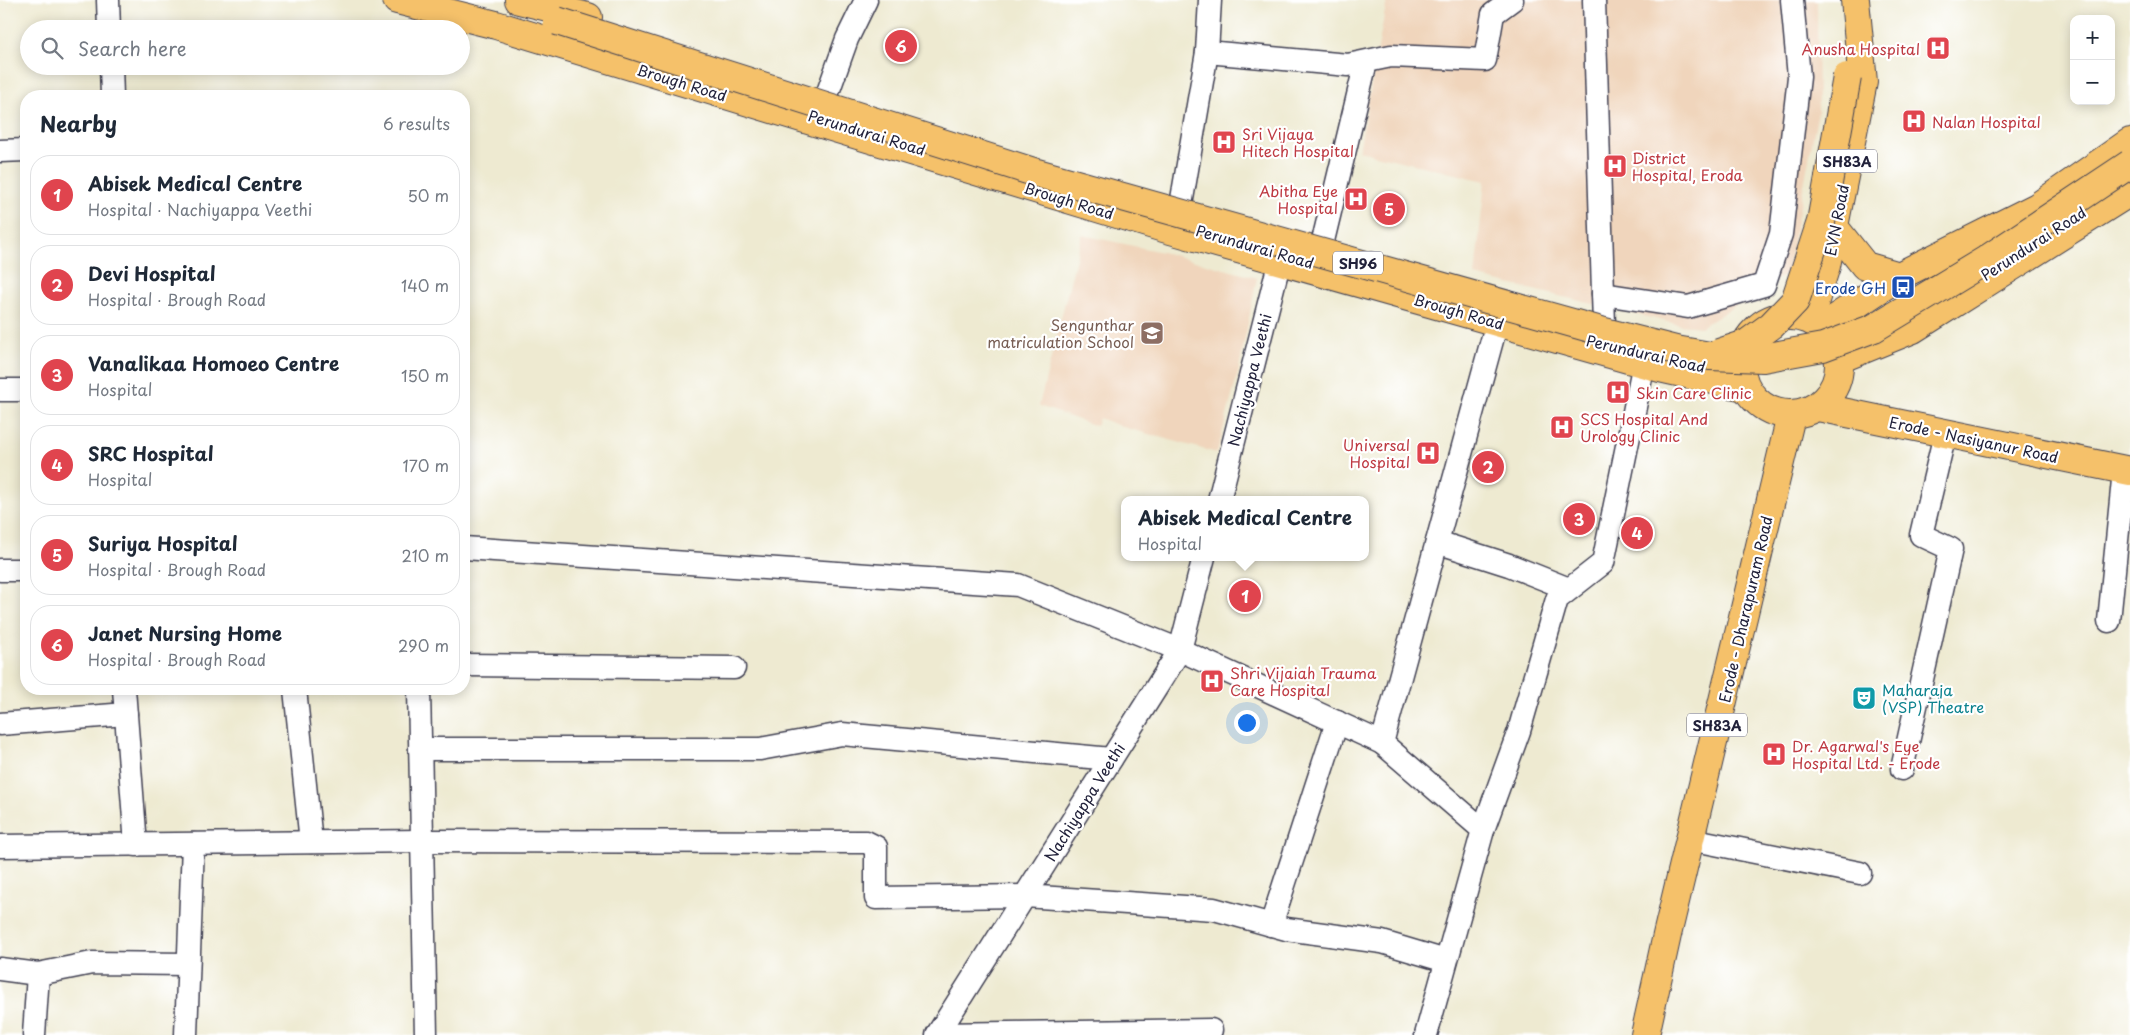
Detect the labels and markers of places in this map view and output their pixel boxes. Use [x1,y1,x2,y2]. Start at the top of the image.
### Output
pin: 6 [885,27,917,65]
hospital icon: Anusha Hospital [1925,35,1951,61]
place label: Anusha Hospital [1802,37,1920,60]
hospital icon: Nalan Hospital [1901,108,1927,134]
place label: Nalan Hospital [1932,110,2041,133]
place label: Sri Vijaya Hitech Hospital [1242,122,1354,162]
hospital icon: Sri Vijaya Hitech Hospital [1211,129,1237,155]
place label: District Hospital, Eroda [1632,146,1744,186]
hospital icon: District Hospital, Eroda [1602,153,1628,179]
place label: Abitha Eye Hospital [1259,179,1338,219]
hospital icon: Abitha Eye Hospital [1343,186,1369,212]
pin: 5 [1373,190,1405,228]
bus stop icon: Erode GH [1890,274,1916,300]
place label: Erode GH [1815,276,1886,299]
place label: Sengunthar matriculation School [987,313,1134,353]
school or university icon: Sengunthar matriculation School [1139,320,1165,346]
hospital icon: Skin Care Clinic [1605,379,1631,405]
place label: Skin Care Clinic [1636,381,1752,404]
place label: SCS Hospital And Urology Clinic [1580,407,1708,447]
hospital icon: SCS Hospital And Urology Clinic [1549,414,1575,440]
place label: Universal Hospital [1343,433,1410,473]
hospital icon: Universal Hospital [1415,440,1441,466]
pin: 2 [1472,448,1504,486]
pin: 3 [1563,500,1595,538]
pin: 4 [1621,514,1653,552]
pin: 1 [1229,577,1261,615]
place label: Shri Vijaiah Trauma Care Hospital [1230,661,1377,701]
hospital icon: Shri Vijaiah Trauma Care Hospital [1199,668,1225,694]
place label: Maharaja (VSP) Theatre [1882,678,1984,718]
theatre icon: Maharaja (VSP) Theatre [1851,685,1877,711]
place label: Dr. Agarwal's Eye Hospital Ltd. - Erode [1792,734,1940,774]
hospital icon: Dr. Agarwal's Eye Hospital Ltd. - Erode [1761,741,1787,767]

